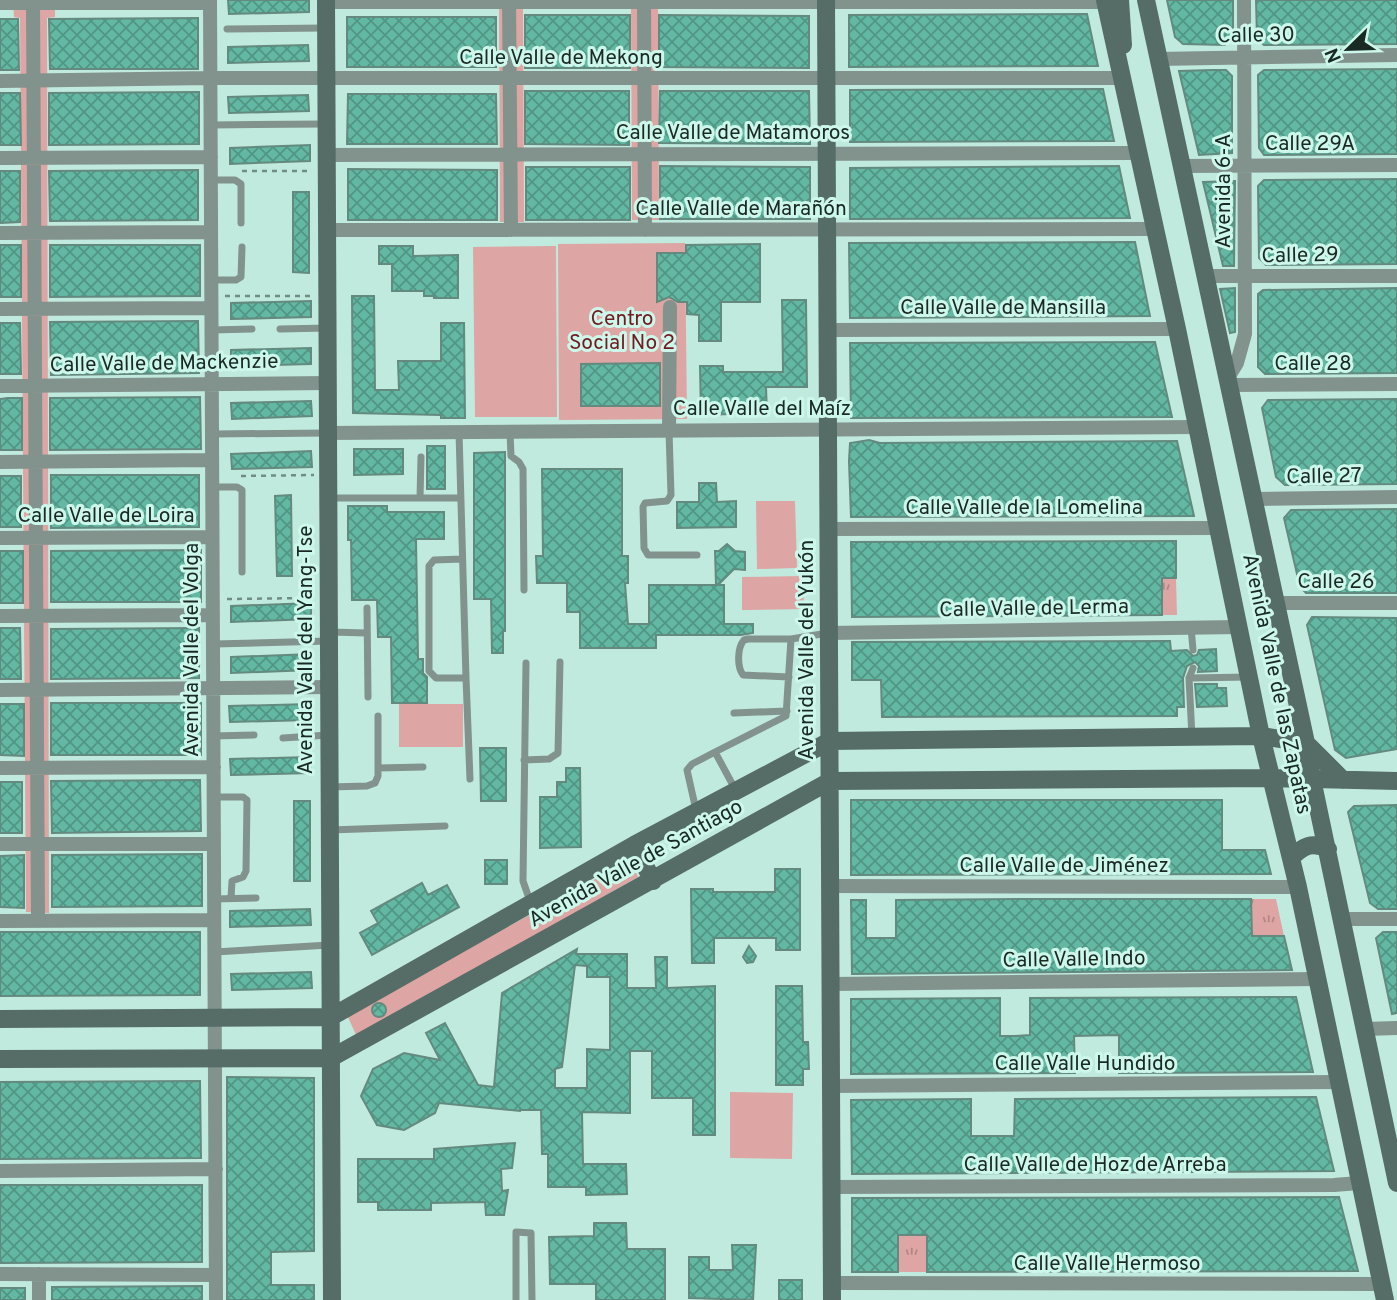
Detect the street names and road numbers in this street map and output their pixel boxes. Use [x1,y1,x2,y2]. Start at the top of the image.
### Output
street label: Calle 30 [1217,22,1295,50]
street label: Calle Valle de Mekong [459,45,663,72]
street label: Calle Valle de Matamoros [616,120,850,147]
street label: Calle 29A [1265,131,1355,158]
street label: Avenida 6-A [1211,133,1238,249]
street label: Calle Valle de Marañón [635,196,847,223]
street label: Calle 29 [1261,242,1339,270]
street label: Calle Valle de Mansilla [900,295,1106,322]
street label: Calle Valle de Mackenzie [49,349,279,379]
street label: Calle 28 [1274,351,1352,378]
street label: Calle Valle del Maíz [673,396,851,423]
street label: Calle 27 [1286,463,1362,491]
street label: Calle Valle de la Lomelina [905,495,1143,522]
street label: Calle Valle de Loira [17,503,195,530]
street label: Avenida Valle del Yang-Tse [293,526,320,774]
street label: Avenida Valle del Yukón [794,540,821,760]
street label: Avenida Valle del Volga [179,543,206,757]
street label: Avenida Valle de las Zapatas [1235,551,1317,817]
street label: Calle 26 [1297,569,1375,596]
street label: Calle Valle de Lerma [939,594,1129,624]
street label: Avenida Valle de Santiago [524,794,748,934]
street label: Calle Valle de Jiménez [959,853,1169,880]
street label: Calle Valle Indo [1002,945,1146,975]
street label: Calle Valle Hundido [995,1051,1176,1078]
street label: Calle Valle de Hoz de Arreba [964,1152,1226,1179]
street label: Calle Valle Hermoso [1014,1251,1200,1278]

